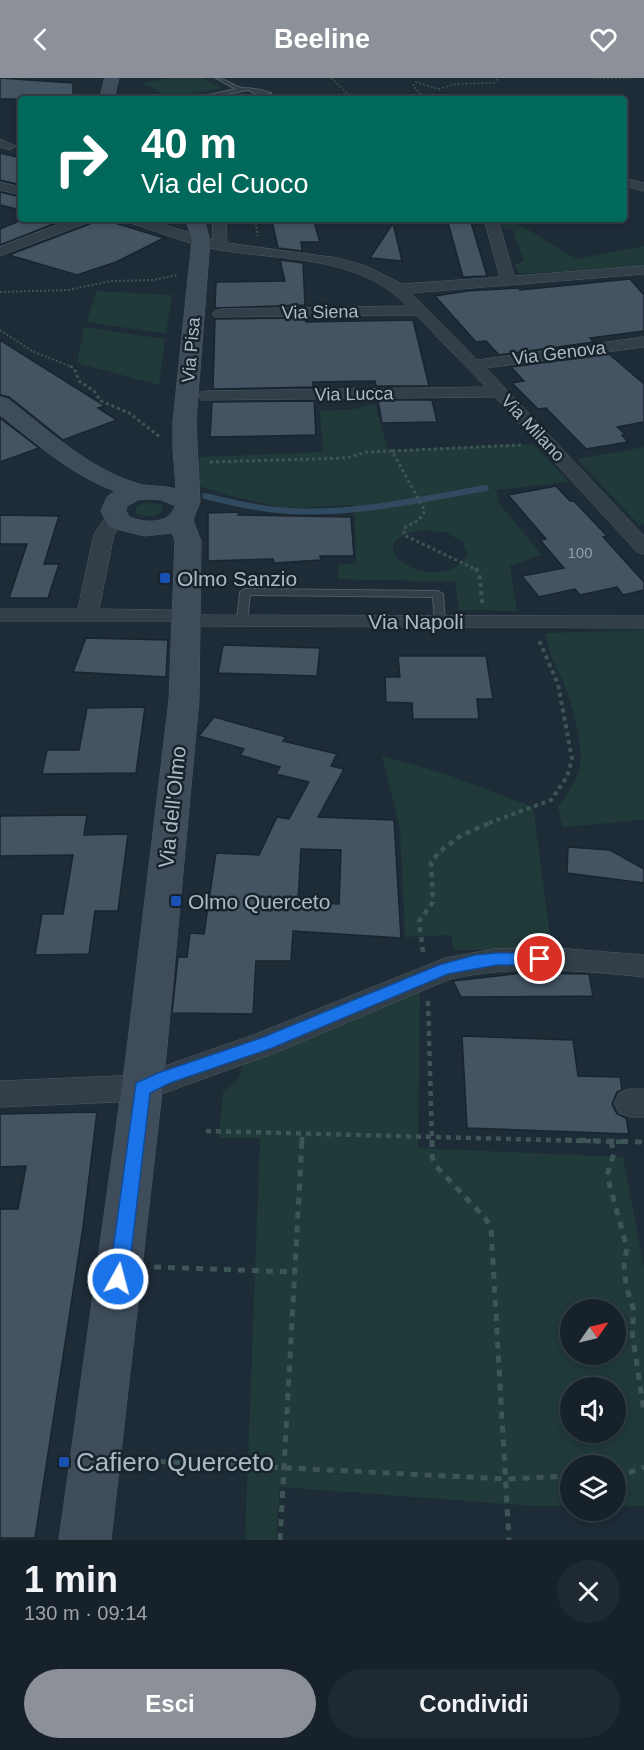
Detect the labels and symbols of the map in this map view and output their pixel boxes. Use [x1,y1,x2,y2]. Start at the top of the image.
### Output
street label: Via Siena [281,301,360,323]
street label: Via Pisa [178,315,204,384]
street label: Via Genova [511,337,608,369]
street label: Via Lucca [314,383,395,405]
street label: Via Milano [497,391,569,465]
house number: 100 [567,544,593,561]
place label: Olmo Sanzio [177,567,297,590]
marker: Olmo Sanzio [158,571,172,585]
street label: Via Napoli [368,610,464,633]
street label: Via dell'Olmo [154,745,190,869]
place label: Olmo Querceto [188,890,330,913]
marker: Olmo Querceto [169,894,183,908]
pin [514,933,565,984]
position arrow [86,1247,150,1311]
north arrow [560,1299,626,1365]
place label: Cafiero Querceto [76,1447,274,1477]
marker: Cafiero Querceto [57,1455,71,1469]

